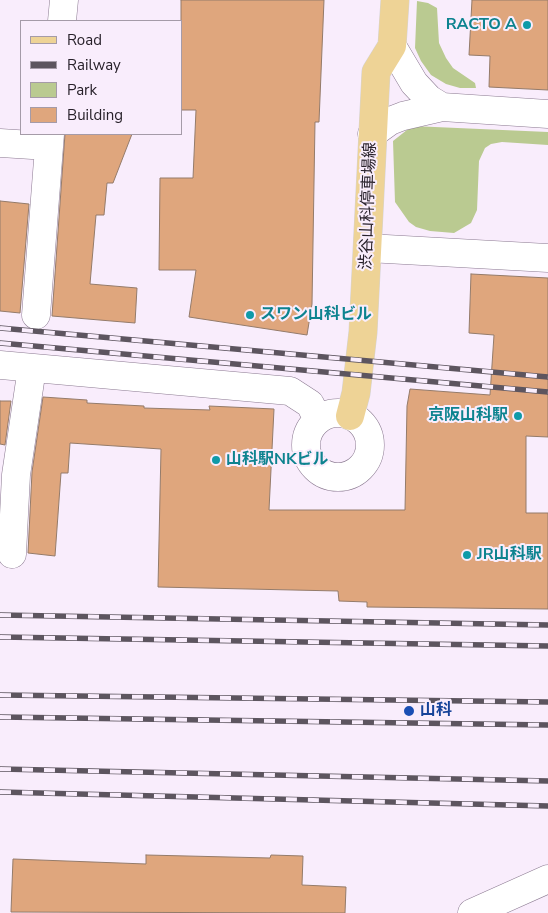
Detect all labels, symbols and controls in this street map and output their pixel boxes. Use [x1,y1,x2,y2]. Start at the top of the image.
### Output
place label: RACTO A [446,15,517,35]
marker: RACTO A [521,19,533,31]
legend [20,20,182,135]
text: Road [67,30,102,50]
text: Railway [67,55,121,75]
text: Park [67,80,97,100]
text: Building [67,105,123,125]
street label: 渋谷山科停車場線 [357,142,381,270]
place label: スワン山科ビル [260,305,372,325]
marker: スワン山科ビル [244,309,256,321]
place label: 京阪山科駅 [428,406,508,426]
marker: 京阪山科駅 [512,410,524,422]
place label: 山科駅NKビル [226,450,329,470]
marker: 山科駅NKビル [210,454,222,466]
place label: JR山科駅 [477,545,542,565]
marker: JR山科駅 [461,549,473,561]
place label: 山科 [420,701,452,721]
marker: 山科 [402,704,416,718]

